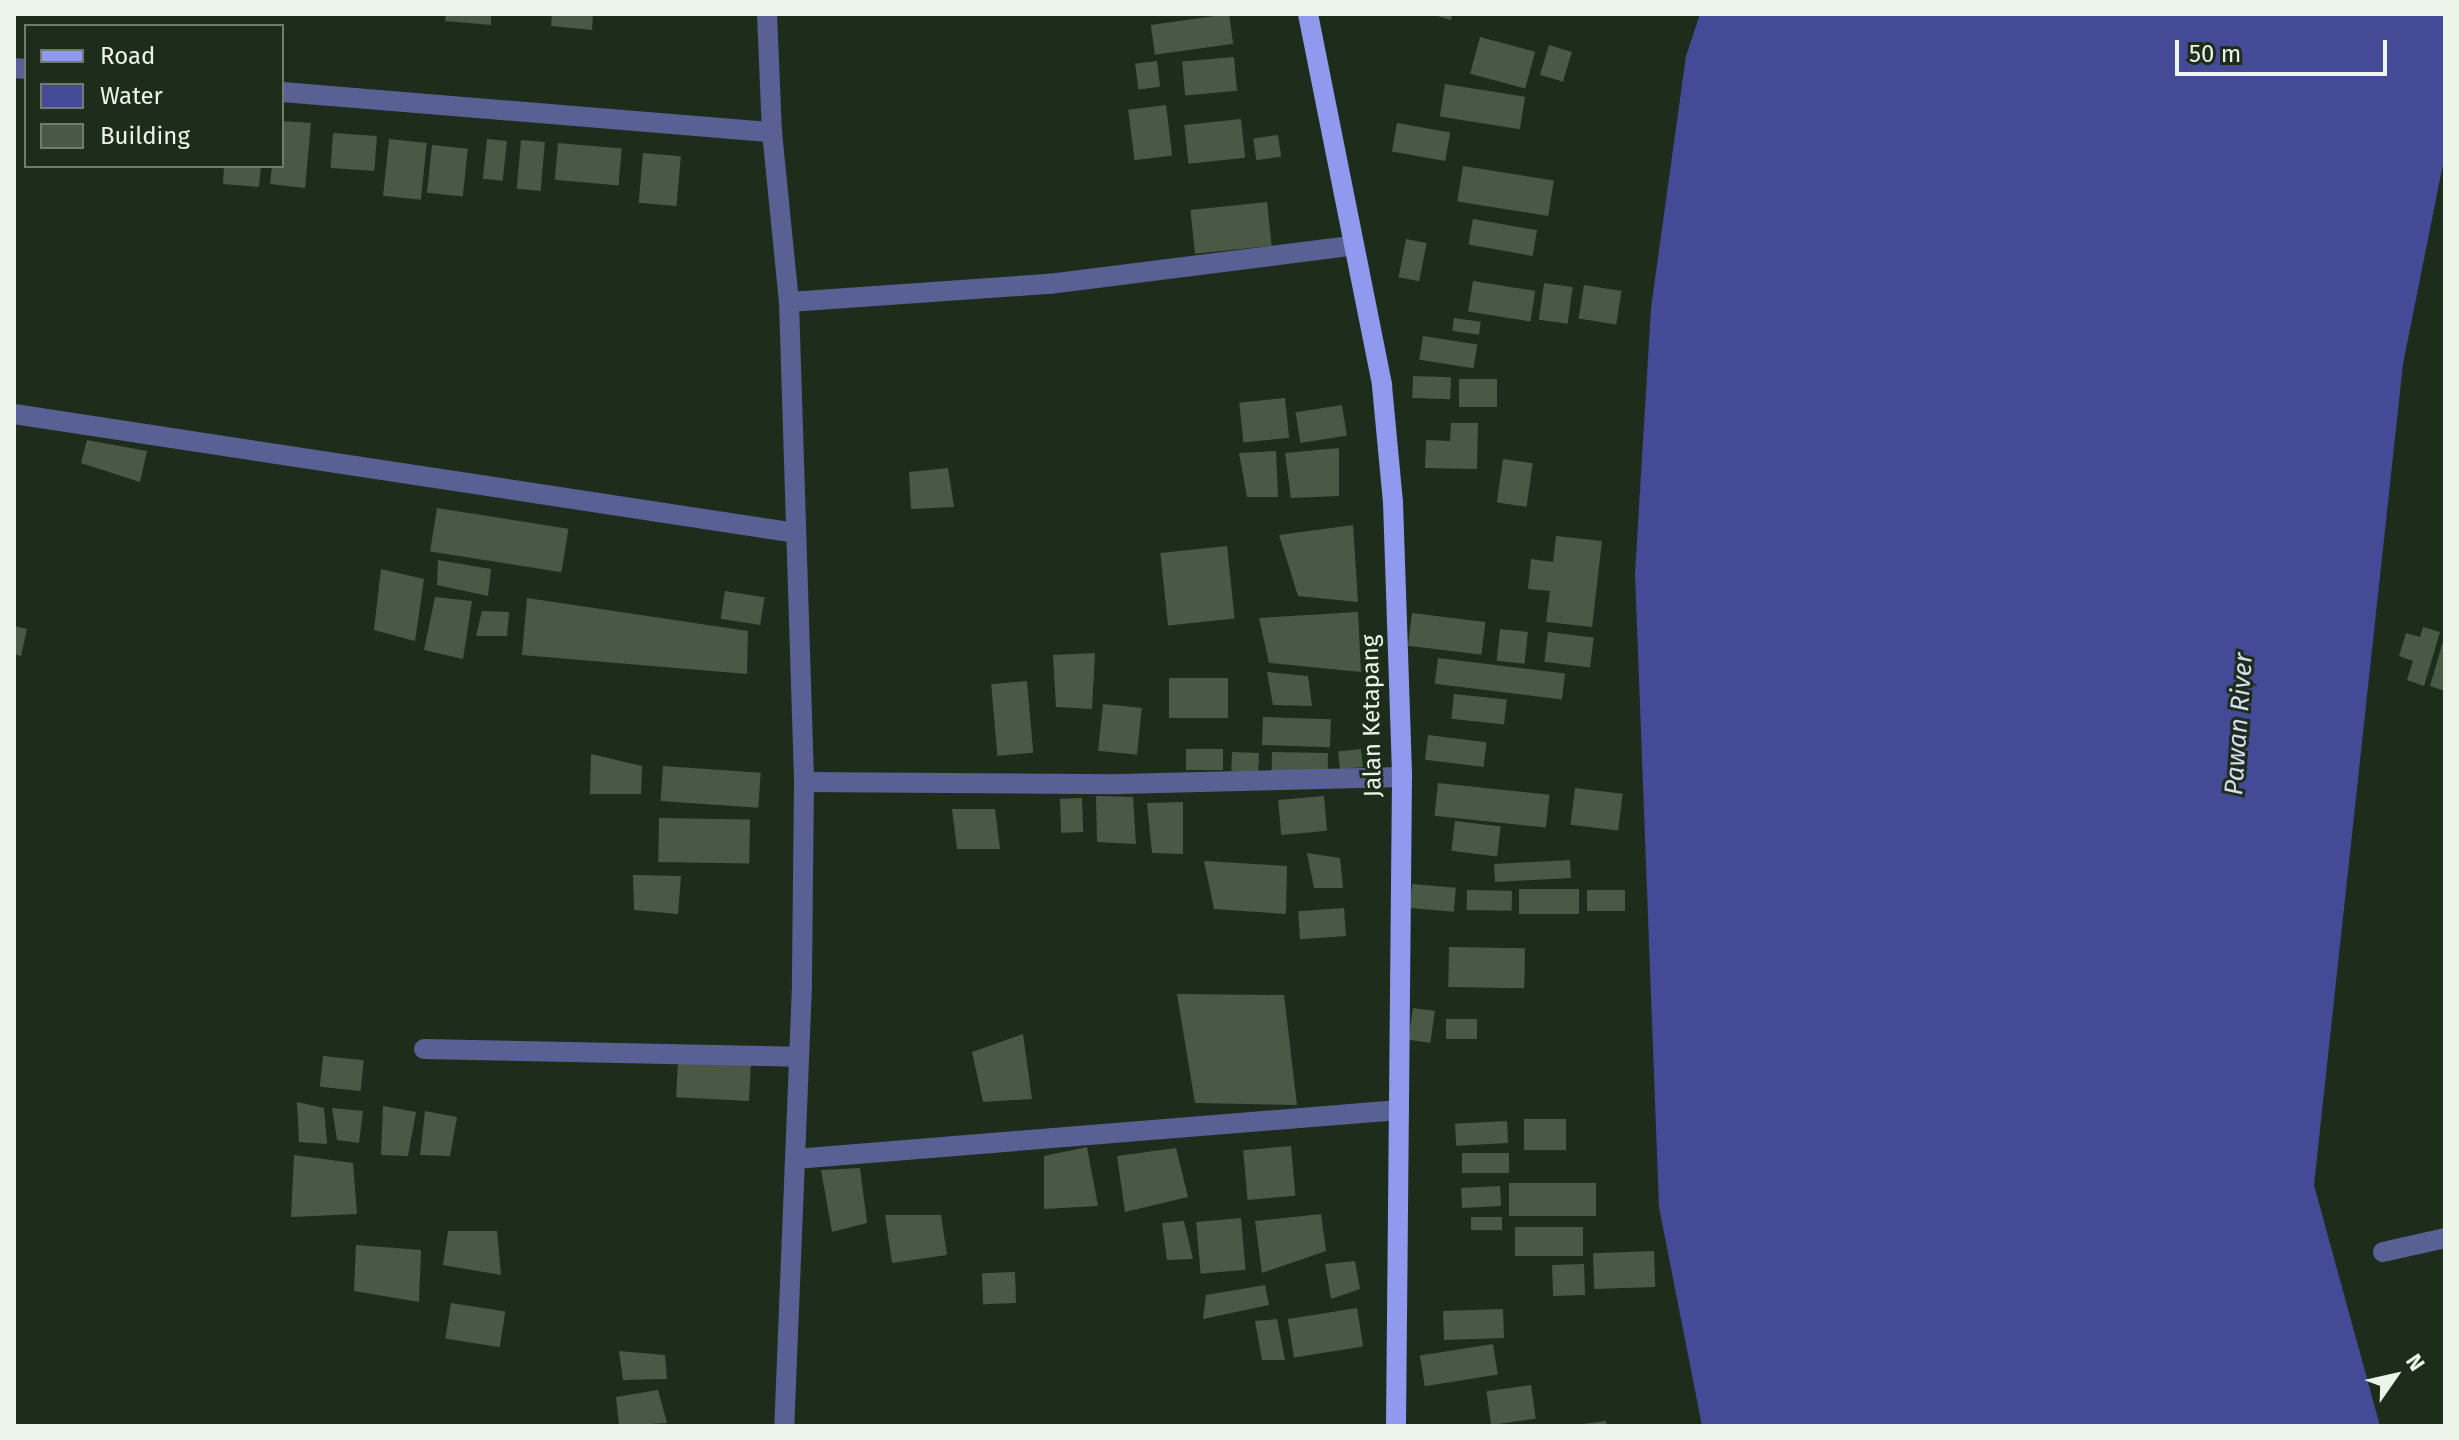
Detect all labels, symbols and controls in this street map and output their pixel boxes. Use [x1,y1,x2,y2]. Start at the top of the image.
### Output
legend [24,24,284,168]
scale bar [2179,24,2391,74]
text: 50 m [2189,40,2241,68]
text: Road [100,42,155,70]
text: Water [100,82,163,110]
text: Building [100,122,190,150]
street label: Jalan Ketapang [1356,634,1388,798]
water label: Pawan River [2218,652,2260,796]
north arrow [2355,1336,2435,1416]
text: N [2400,1349,2431,1376]

